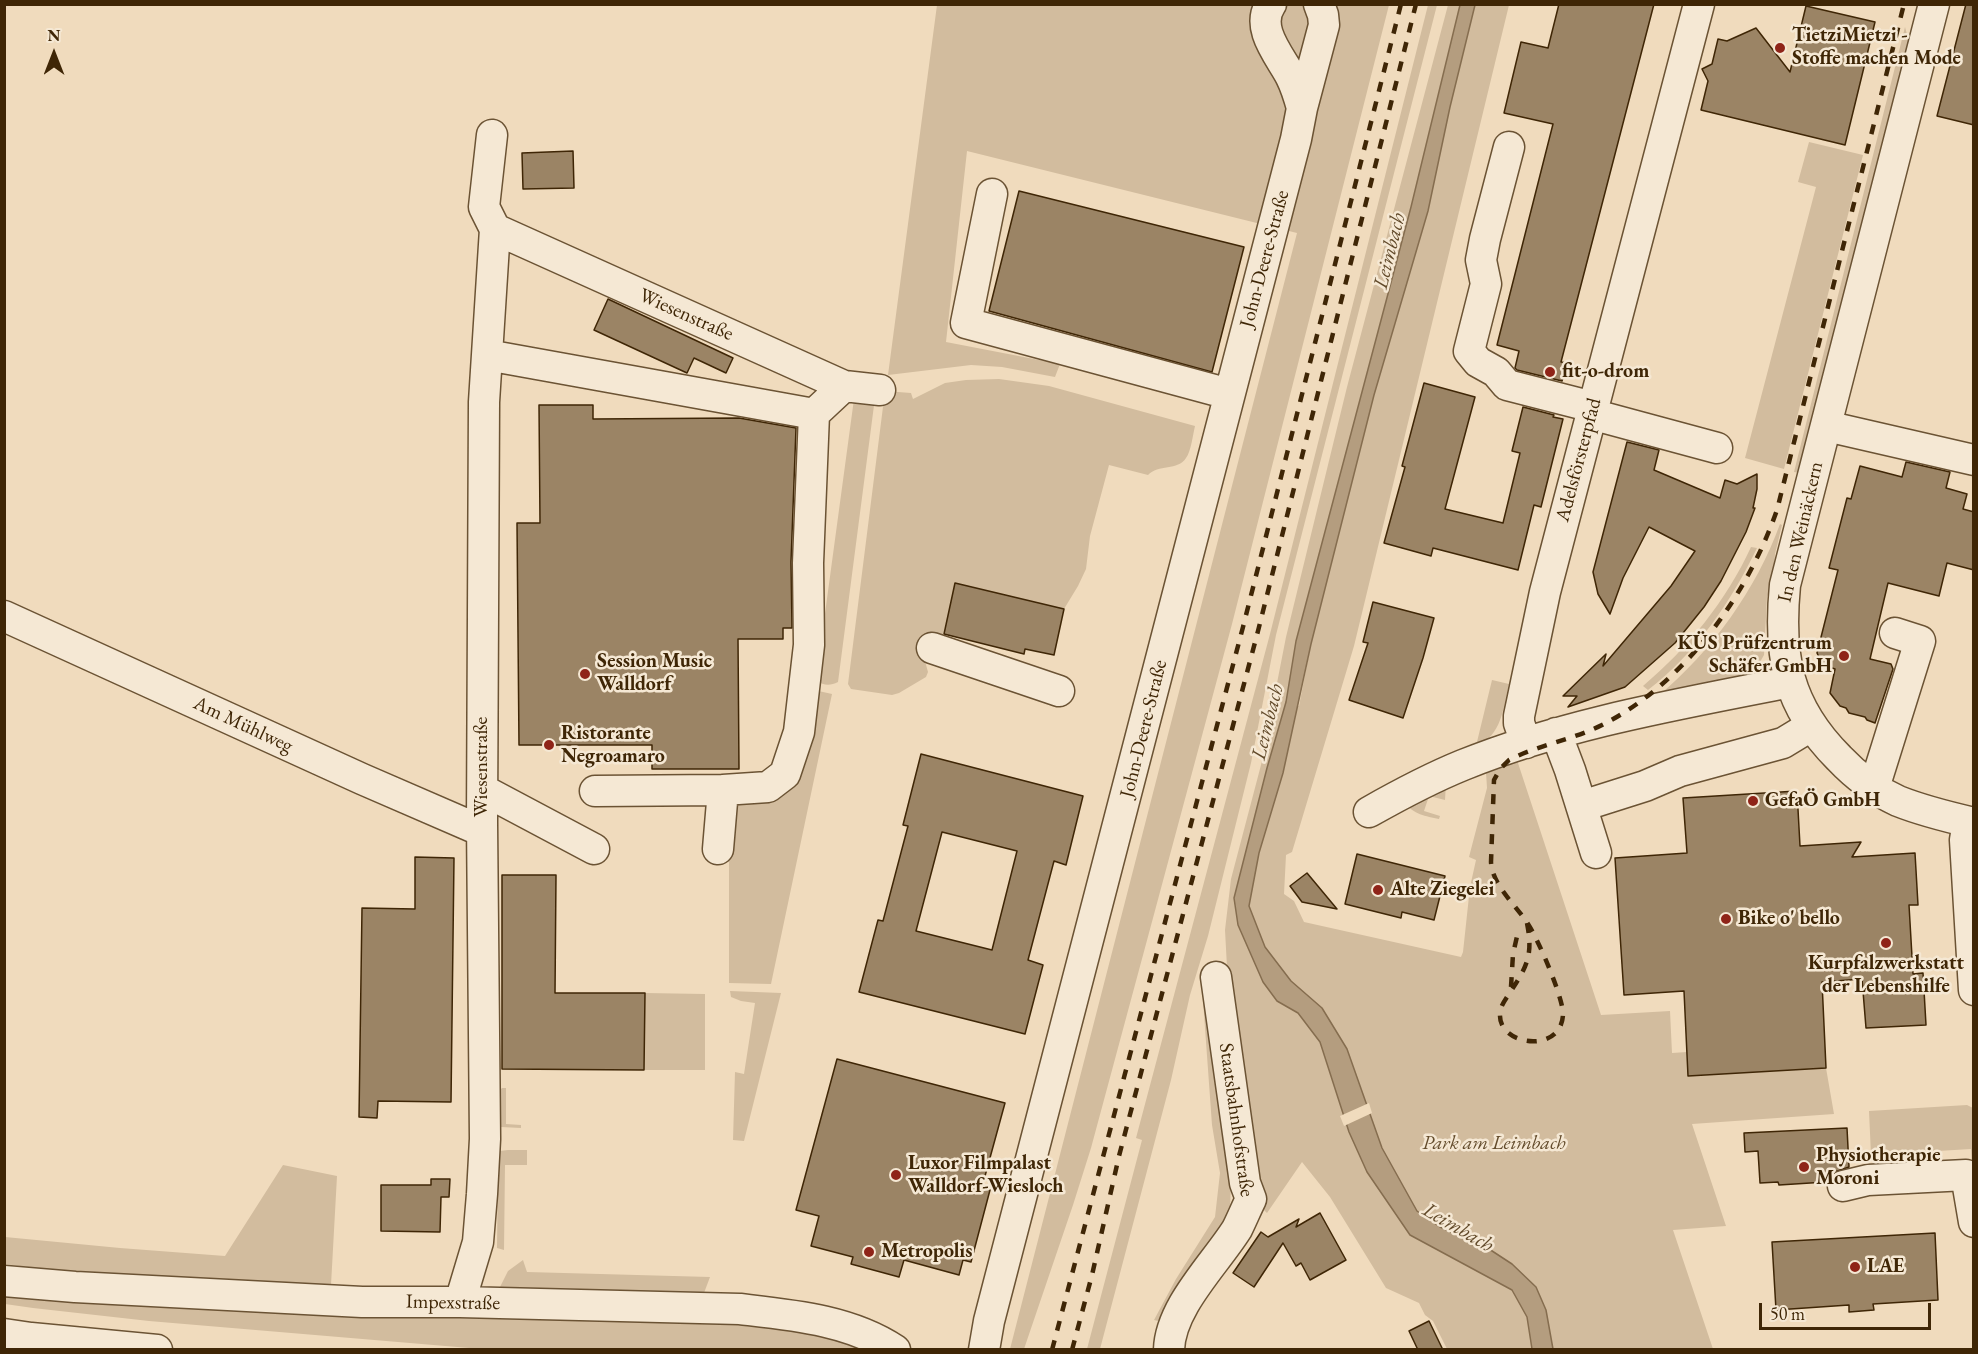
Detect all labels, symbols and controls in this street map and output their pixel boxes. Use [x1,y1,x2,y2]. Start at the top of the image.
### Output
north arrow [24,24,84,84]
place label: TietziMietzi - Stoffe machen Mode [1792,24,1961,71]
text: N [48,25,60,46]
marker: TietziMietzi - Stoffe machen Mode [1773,41,1787,55]
street label: John-Deere-Straße [1235,188,1295,330]
water label: Leimbach [1368,210,1412,292]
street label: Wiesenstraße [635,284,737,346]
place label: fit-o-drom [1562,360,1649,384]
marker: fit-o-drom [1543,365,1557,379]
street label: Adelsförsterpfad [1551,396,1607,524]
street label: In den Weinäckern [1773,459,1829,605]
place label: KÜS Prüfzentrum Schäfer GmbH [1678,632,1832,679]
marker: KÜS Prüfzentrum Schäfer GmbH [1837,649,1851,663]
place label: Session Music Walldorf [597,650,712,697]
street label: John-Deere-Straße [1115,658,1173,800]
marker: Session Music Walldorf [578,667,592,681]
water label: Leimbach [1246,681,1290,763]
street label: Am Mühlweg [190,692,296,758]
street label: Wiesenstraße [470,717,494,817]
place label: Ristorante Negroamaro [561,722,665,769]
marker: Ristorante Negroamaro [542,738,556,752]
place label: GefaÖ GmbH [1765,789,1880,813]
marker: GefaÖ GmbH [1746,794,1760,808]
place label: Alte Ziegelei [1390,878,1494,902]
marker: Alte Ziegelei [1371,883,1385,897]
place label: Bike o' bello [1738,907,1840,931]
marker: Bike o' bello [1719,912,1733,926]
marker: Kurpfalzwerkstatt der Lebenshilfe [1879,936,1893,950]
place label: Kurpfalzwerkstatt der Lebenshilfe [1808,952,1964,999]
street label: Staatsbahnhofstraße [1213,1042,1259,1198]
park label: Park am Leimbach [1422,1132,1566,1156]
place label: Physiotherapie Moroni [1816,1144,1941,1191]
place label: Luxor Filmpalast Walldorf-Wiesloch [908,1152,1063,1199]
marker: Physiotherapie Moroni [1797,1160,1811,1174]
marker: Luxor Filmpalast Walldorf-Wiesloch [889,1168,903,1182]
water label: Leimbach [1418,1198,1498,1258]
place label: Metropolis [881,1240,972,1264]
marker: Metropolis [862,1245,876,1259]
place label: LAE [1867,1255,1904,1279]
marker: LAE [1848,1260,1862,1274]
street label: Impexstraße [406,1290,500,1316]
scale bar [1762,1291,1934,1329]
text: 50 m [1770,1302,1805,1325]

